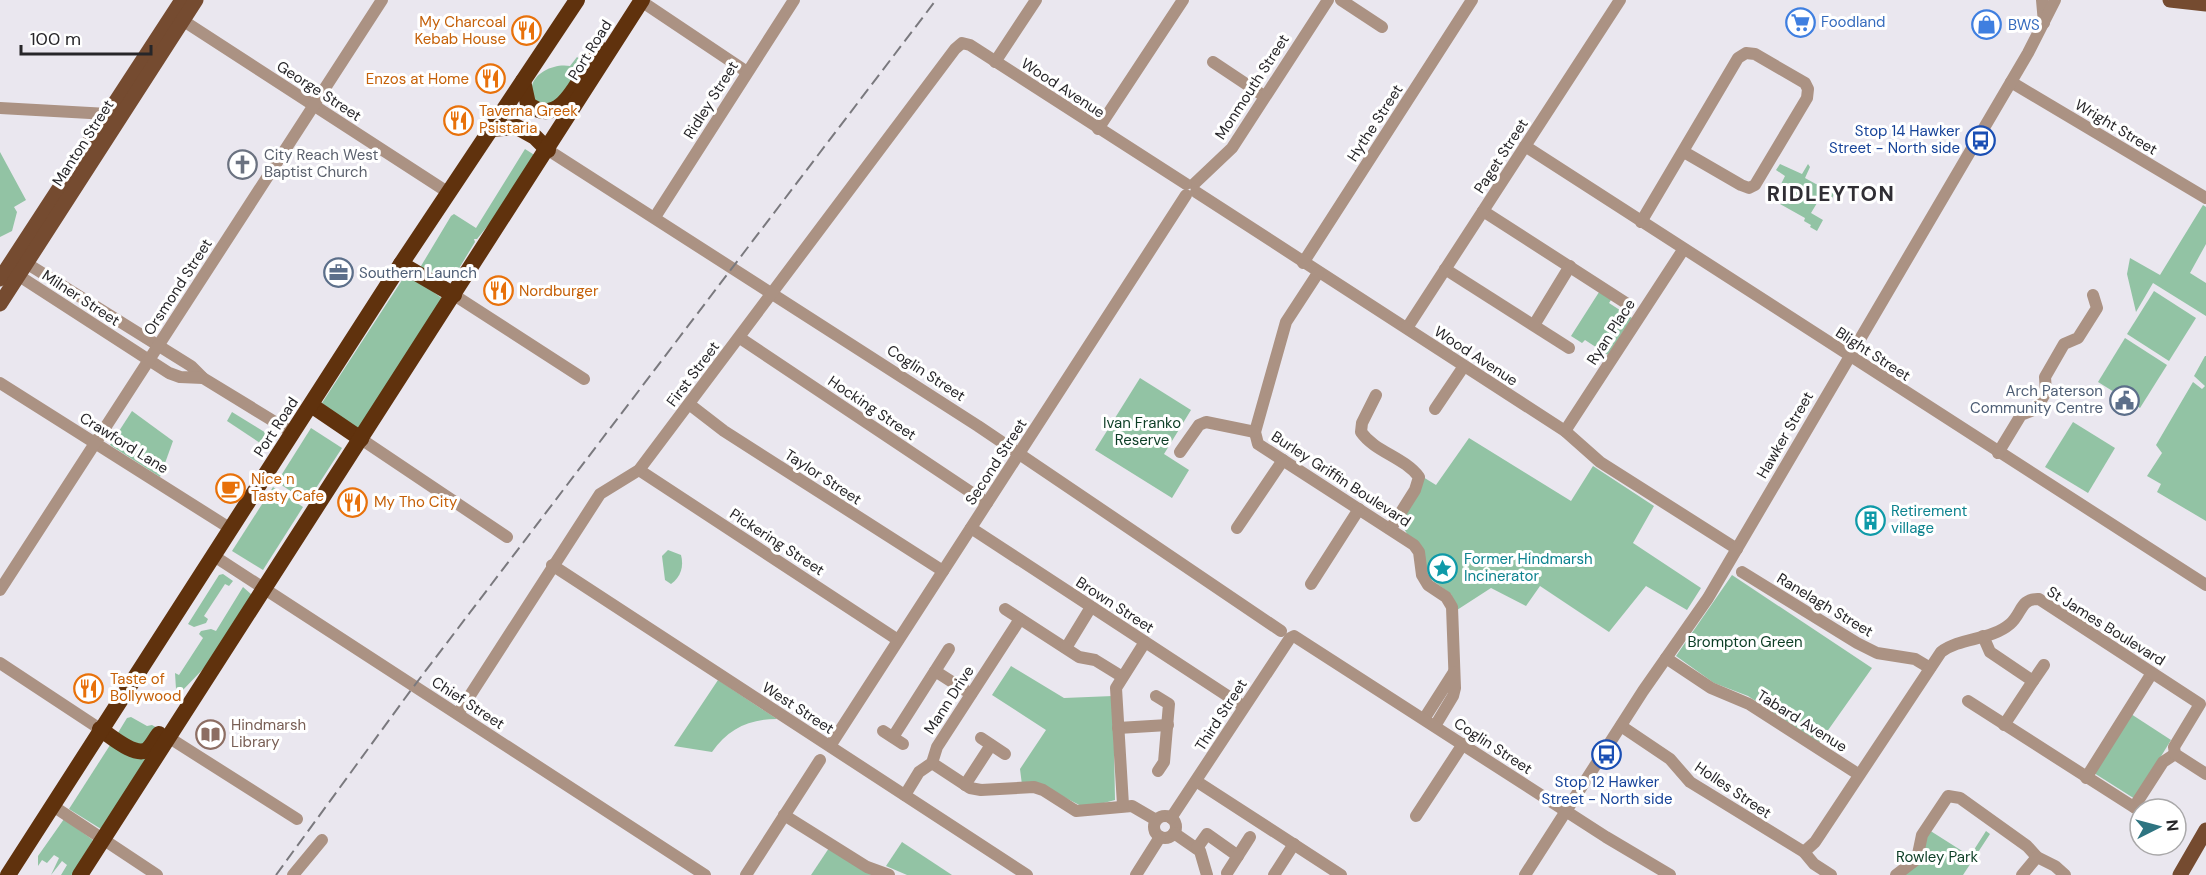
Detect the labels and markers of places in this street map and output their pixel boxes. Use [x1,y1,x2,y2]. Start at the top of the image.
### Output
supermarket icon: Foodland [1784,6,1816,38]
shop icon: BWS [1971,9,2003,41]
place label: My Charcoal Kebab House [415,12,506,49]
place label: Foodland [1821,12,1885,32]
restaurant icon: My Charcoal Kebab House [511,15,543,47]
place label: BWS [2008,15,2040,35]
restaurant icon: Enzos at Home [474,63,506,95]
place label: Enzos at Home [366,69,469,89]
place label: Taverna Greek Psistaria [479,101,578,138]
restaurant icon: Taverna Greek Psistaria [442,104,474,136]
place label: Stop 14 Hawker Street - North side [1829,121,1960,158]
bus stop icon: Stop 14 Hawker Street - North side [1965,124,1997,156]
place label: City Reach West Baptist Church [264,145,378,182]
church icon: City Reach West Baptist Church [227,148,259,180]
office icon: Southern Launch [322,257,354,289]
place label: Southern Launch [359,263,477,283]
restaurant icon: Nordburger [482,275,514,307]
place label: Nordburger [519,281,599,301]
place label: Arch Paterson Community Centre [1970,381,2103,418]
public building icon: Arch Paterson Community Centre [2108,384,2140,416]
place label: Nice n Tasty Cafe [251,469,324,506]
cafe icon: Nice n Tasty Cafe [214,472,246,504]
restaurant icon: My Tho City [337,486,369,518]
place label: My Tho City [374,492,458,512]
place label: Retirement village [1891,501,1967,538]
building icon: Retirement village [1854,504,1886,536]
place label: Former Hindmarsh Incinerator [1464,549,1593,586]
place icon: Former Hindmarsh Incinerator [1427,552,1459,584]
place label: Taste of Bollywood [110,669,181,706]
restaurant icon: Taste of Bollywood [73,672,105,704]
place label: Hindmarsh Library [231,715,306,752]
library icon: Hindmarsh Library [194,718,226,750]
bus stop icon: Stop 12 Hawker Street - North side [1591,739,1623,771]
place label: Stop 12 Hawker Street - North side [1542,772,1672,809]

